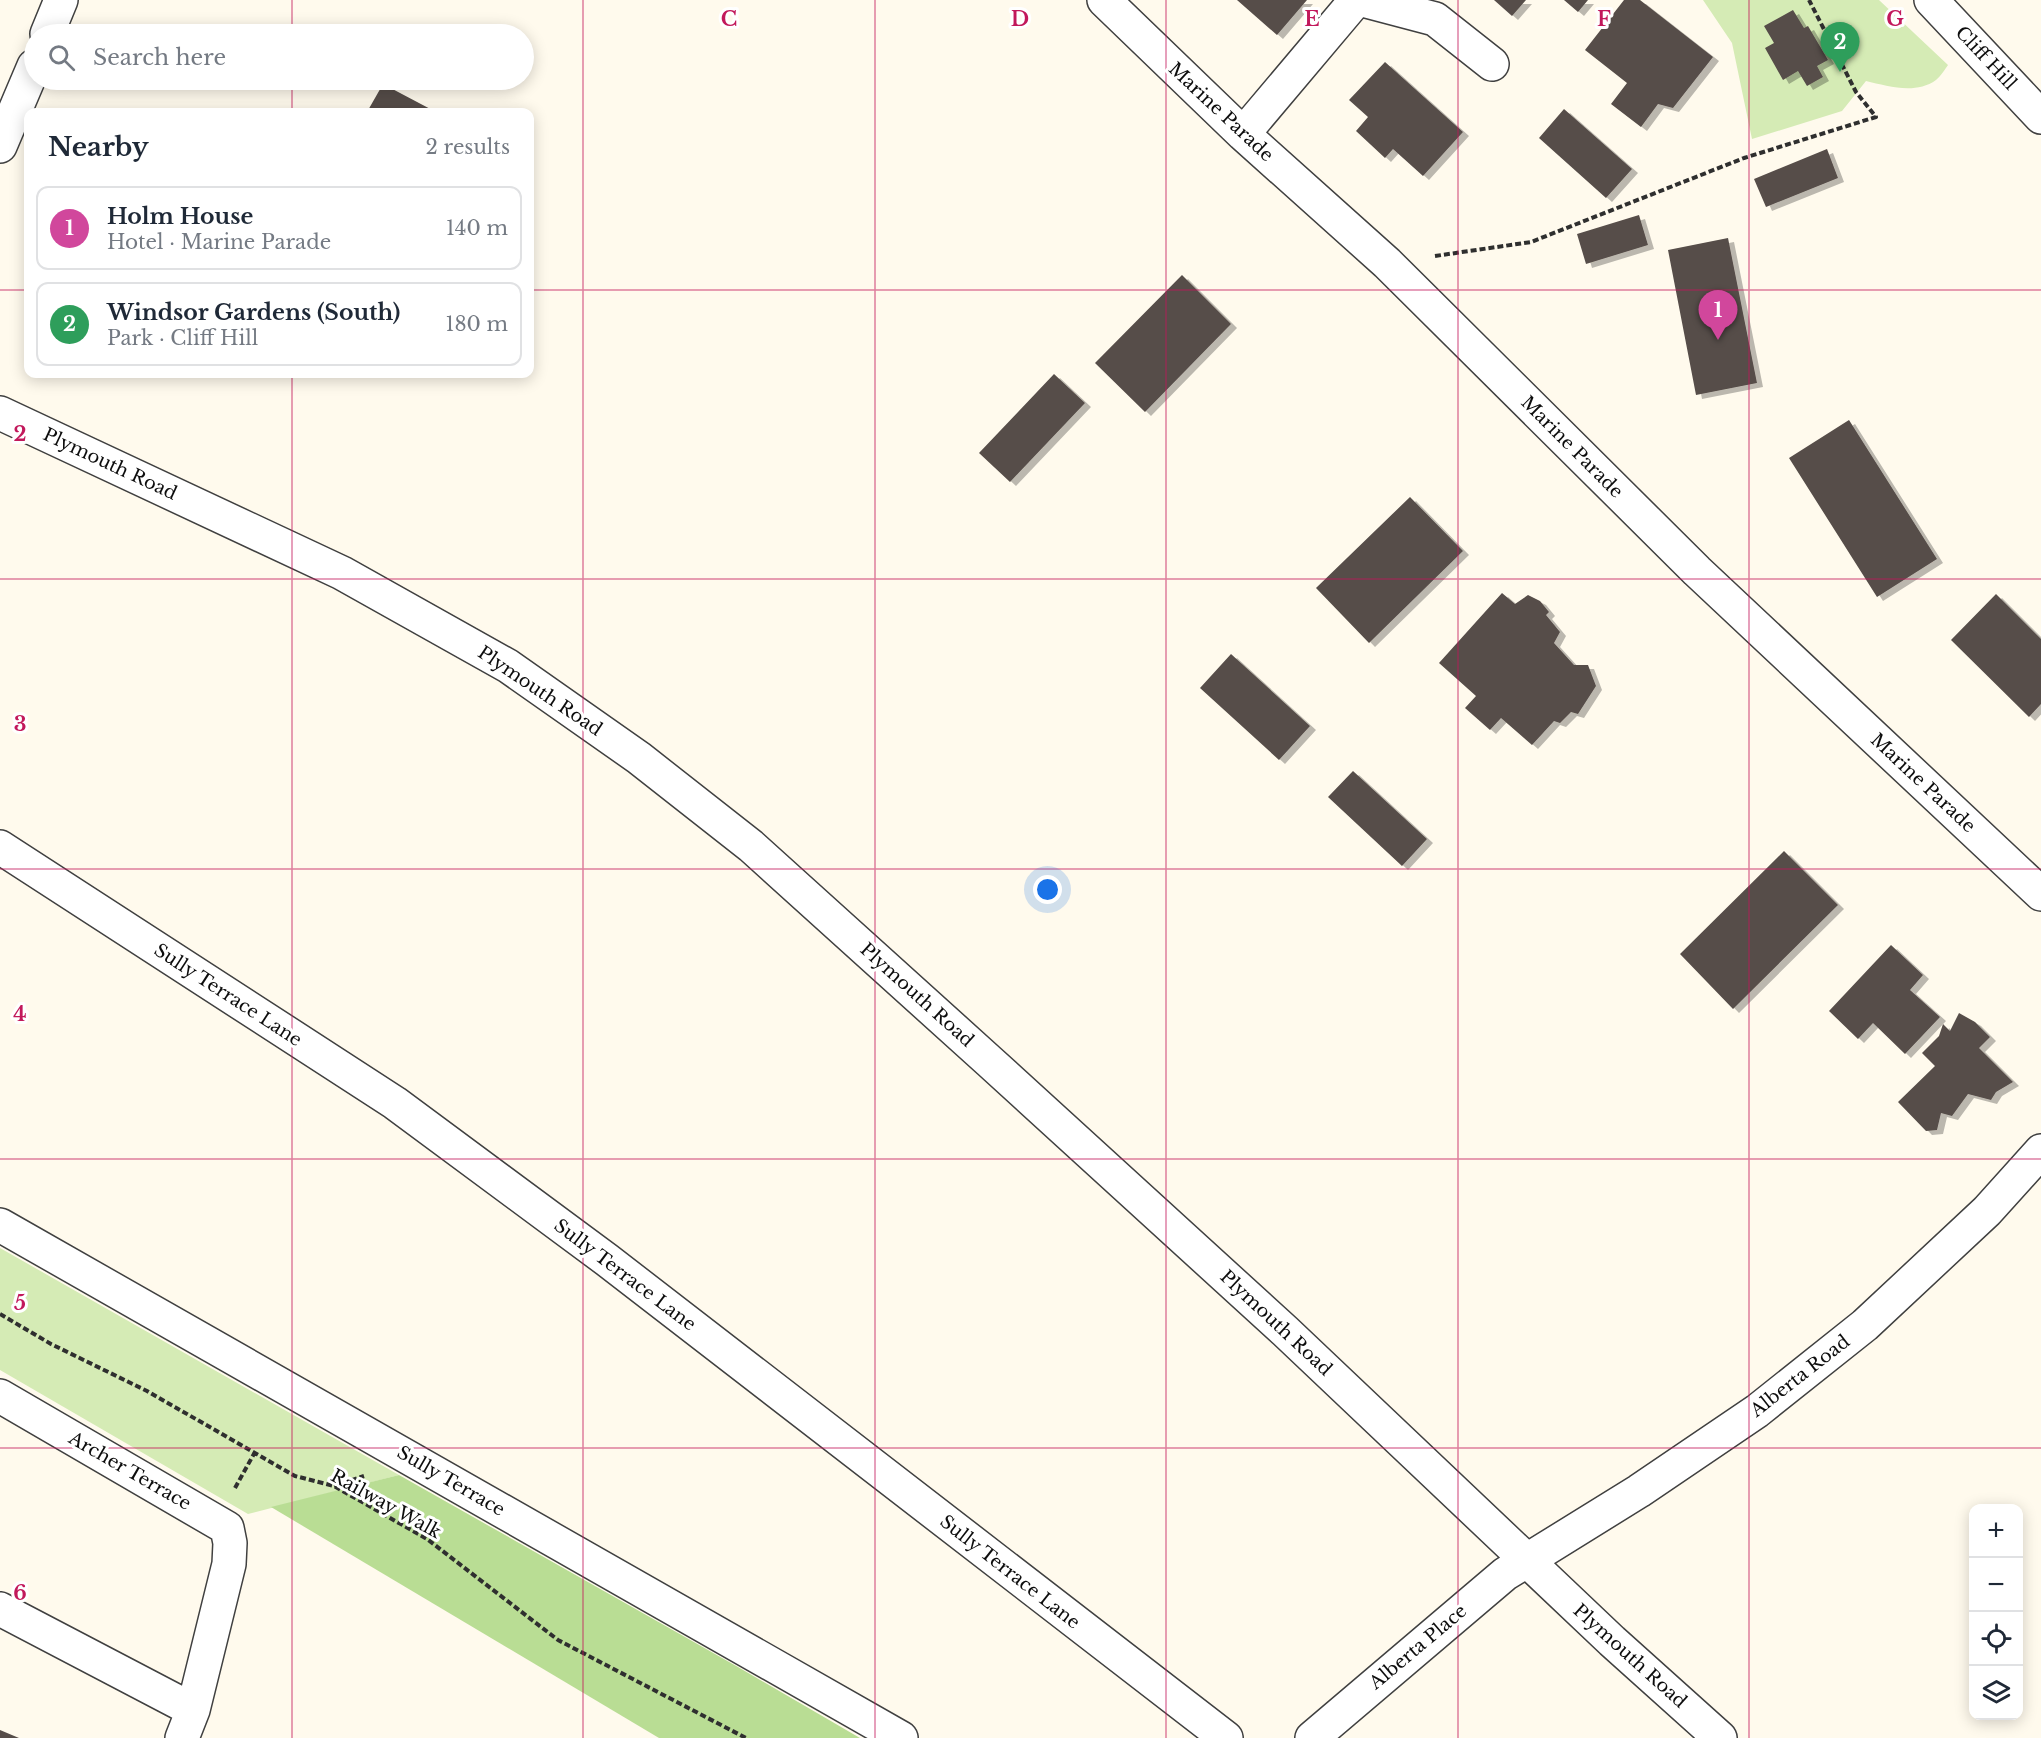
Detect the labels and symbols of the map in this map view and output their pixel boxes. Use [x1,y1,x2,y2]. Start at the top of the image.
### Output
text: C [721,7,737,31]
text: D [1011,7,1029,31]
text: E [1304,7,1320,31]
text: F [1597,7,1611,31]
text: G [1886,7,1904,31]
pin: 2 [1820,22,1860,72]
street label: Cliff Hill [1951,22,2021,95]
street label: Marine Parade [1164,58,1278,166]
pin: 1 [1698,290,1738,340]
street label: Marine Parade [1516,391,1628,503]
text: 2 [13,422,27,446]
street label: Plymouth Road [40,423,180,505]
street label: Plymouth Road [474,641,606,741]
text: 3 [14,712,26,736]
street label: Marine Parade [1866,729,1980,837]
your location [1033,875,1062,904]
street label: Plymouth Road [856,938,978,1052]
street label: Sully Terrace Lane [150,939,306,1051]
text: 4 [13,1002,27,1026]
street label: Sully Terrace Lane [550,1215,700,1335]
street label: Plymouth Road [1215,1266,1337,1380]
text: 5 [14,1291,26,1315]
street label: Alberta Road [1745,1330,1854,1422]
street label: Archer Terrace [64,1427,195,1515]
street label: Sully Terrace [393,1441,509,1521]
street label: Railway Walk [327,1465,445,1543]
street label: Sully Terrace Lane [936,1510,1084,1634]
text: 6 [13,1581,27,1605]
street label: Plymouth Road [1569,1599,1691,1713]
street label: Alberta Place [1364,1600,1471,1695]

